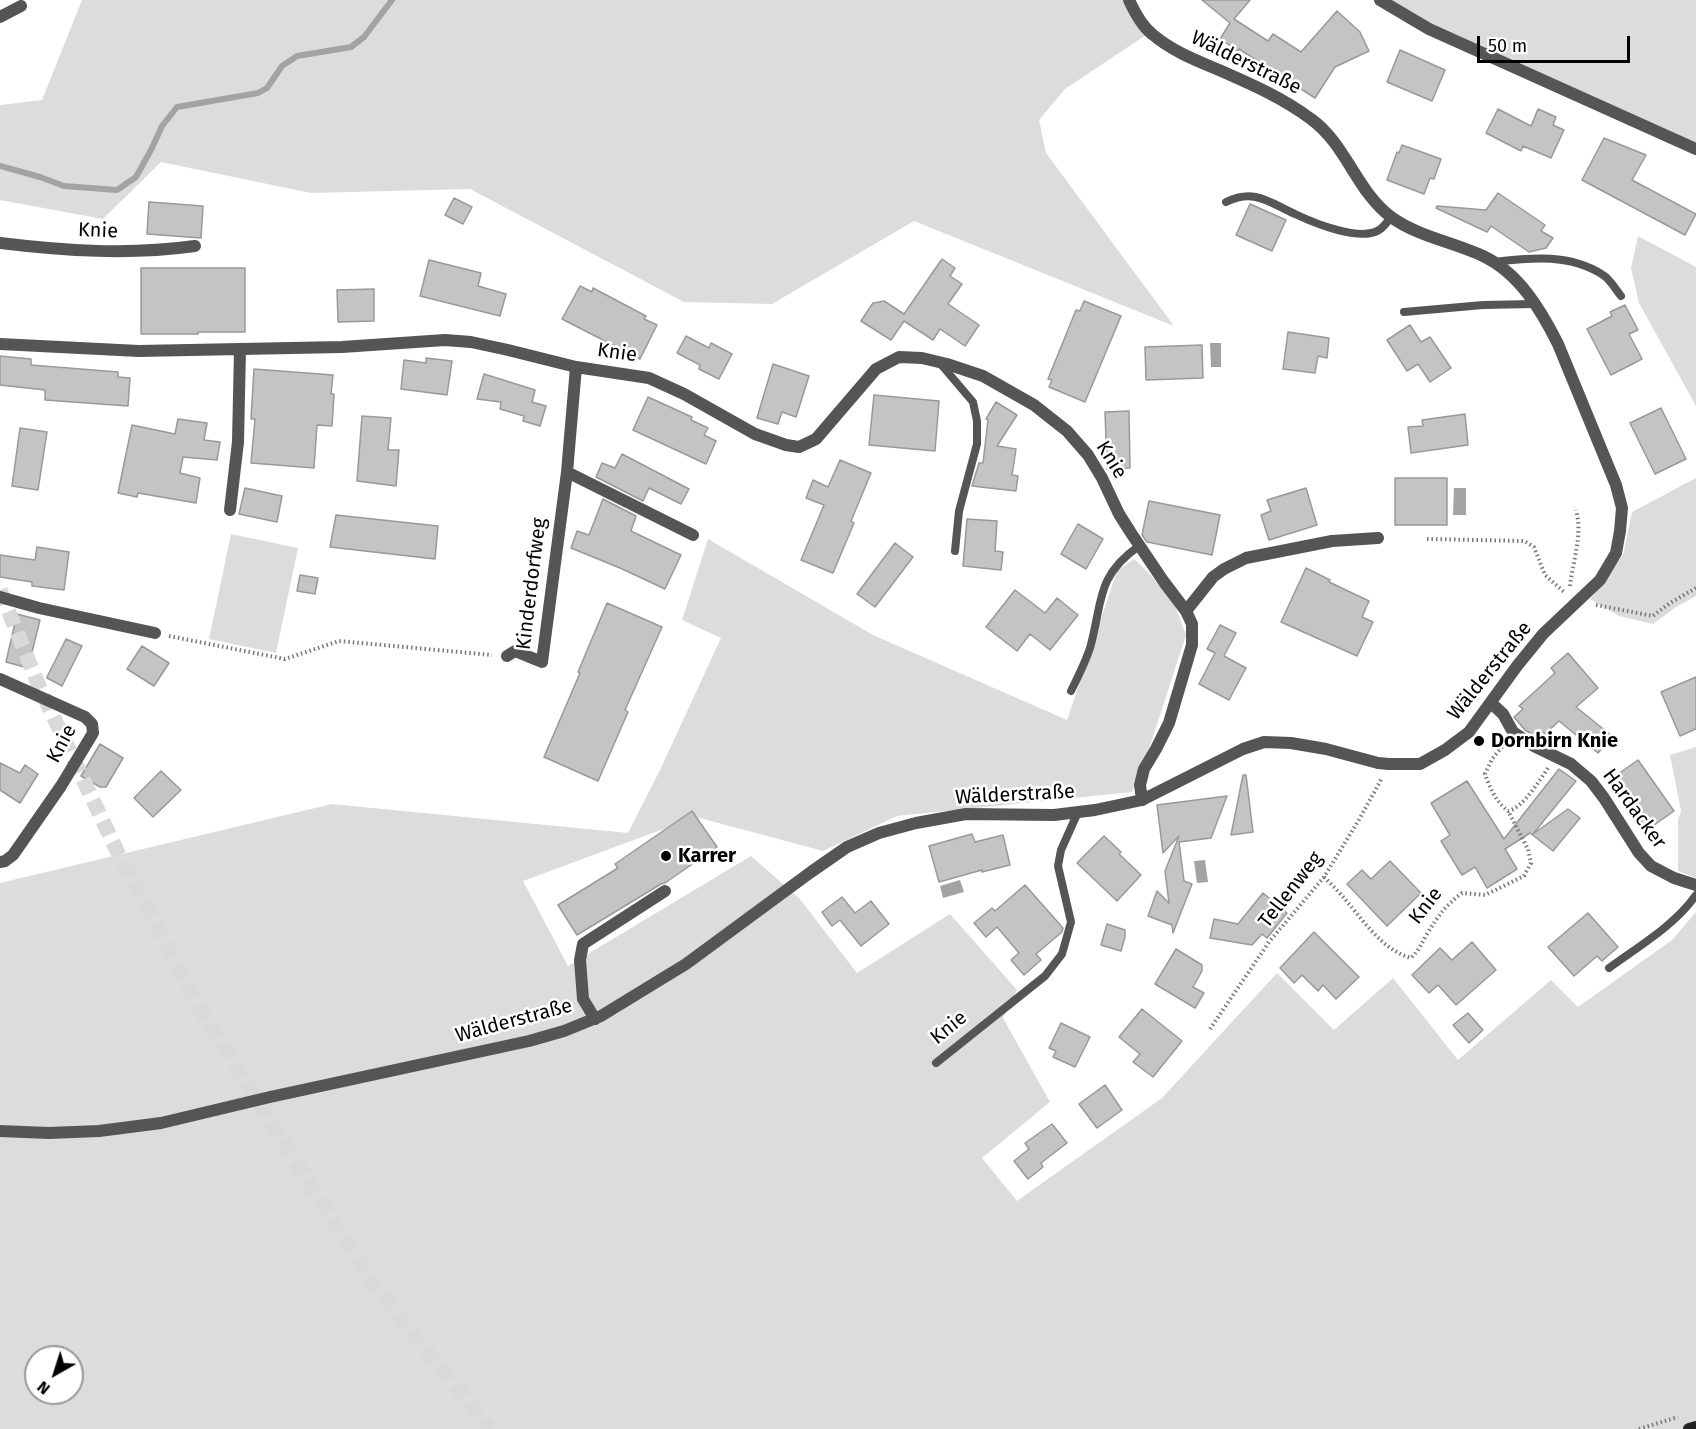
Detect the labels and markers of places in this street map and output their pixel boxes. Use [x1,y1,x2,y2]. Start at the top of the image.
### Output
place label: Dornbirn Knie [1491,729,1618,753]
marker: Dornbirn Knie [1472,734,1486,748]
place label: Karrer [678,844,736,868]
marker: Karrer [659,849,673,863]

